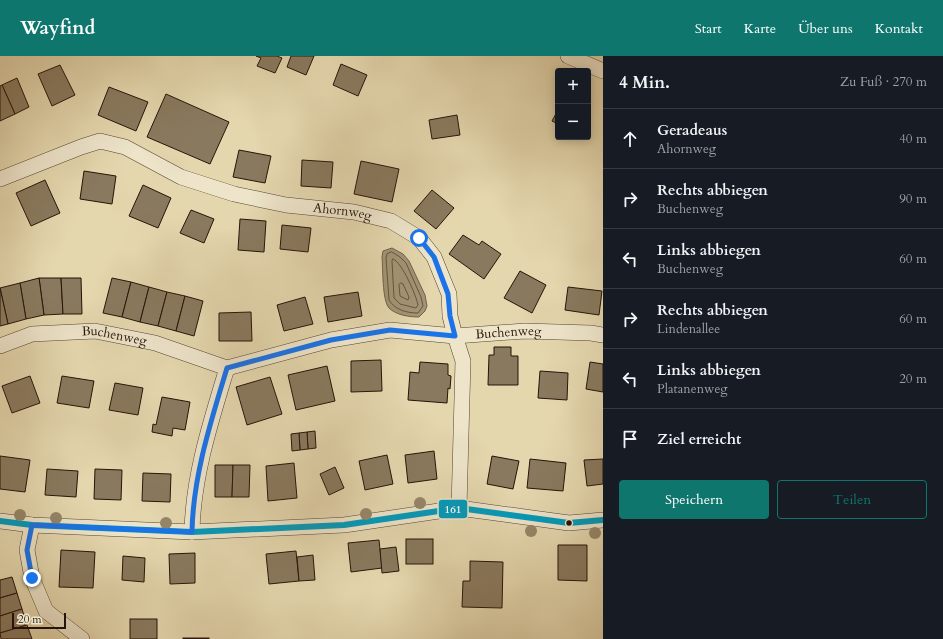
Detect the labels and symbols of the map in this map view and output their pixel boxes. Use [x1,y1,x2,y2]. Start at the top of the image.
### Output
street label: Ahornweg [312,199,374,225]
route start [410,229,428,247]
street label: Buchenweg [81,322,149,350]
street label: Buchenweg [475,322,542,344]
line badge: 161 [438,499,468,519]
text: 161 [445,502,461,517]
unlabelled marker [564,518,574,528]
route end [23,569,41,587]
scale bar [12,611,66,630]

